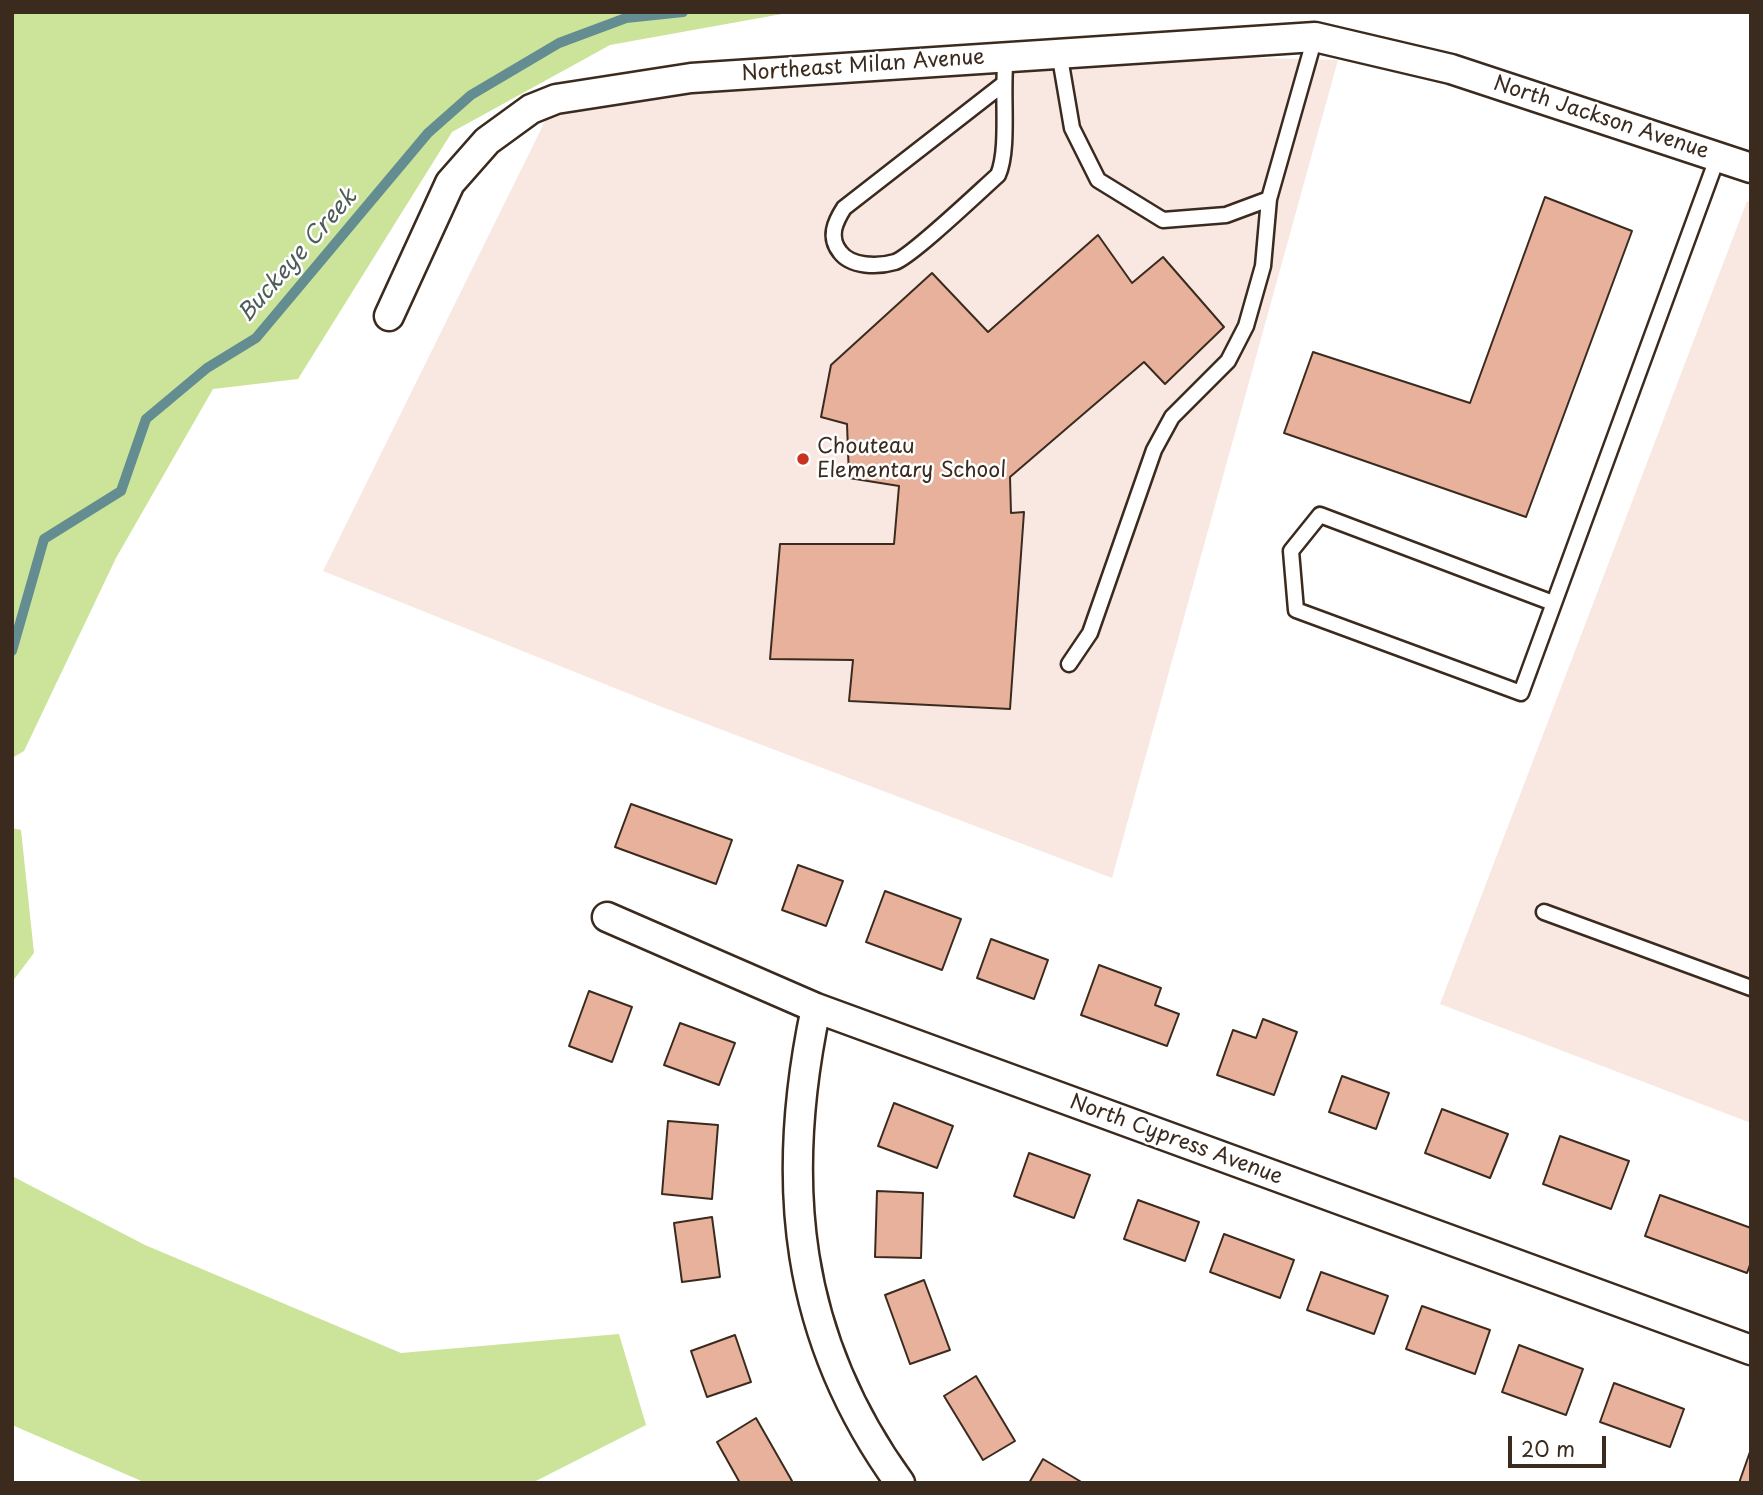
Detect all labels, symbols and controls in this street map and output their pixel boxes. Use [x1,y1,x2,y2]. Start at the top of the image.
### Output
street label: Northeast Milan Avenue [741,45,985,87]
street label: North Jackson Avenue [1490,71,1712,165]
water label: Buckeye Creek [233,184,363,328]
place label: Chouteau Elementary School [817,434,1006,484]
marker: Chouteau Elementary School [795,451,811,467]
street label: North Cypress Avenue [1066,1090,1286,1190]
scale bar [1511,1422,1609,1466]
text: 20 m [1521,1432,1575,1464]

